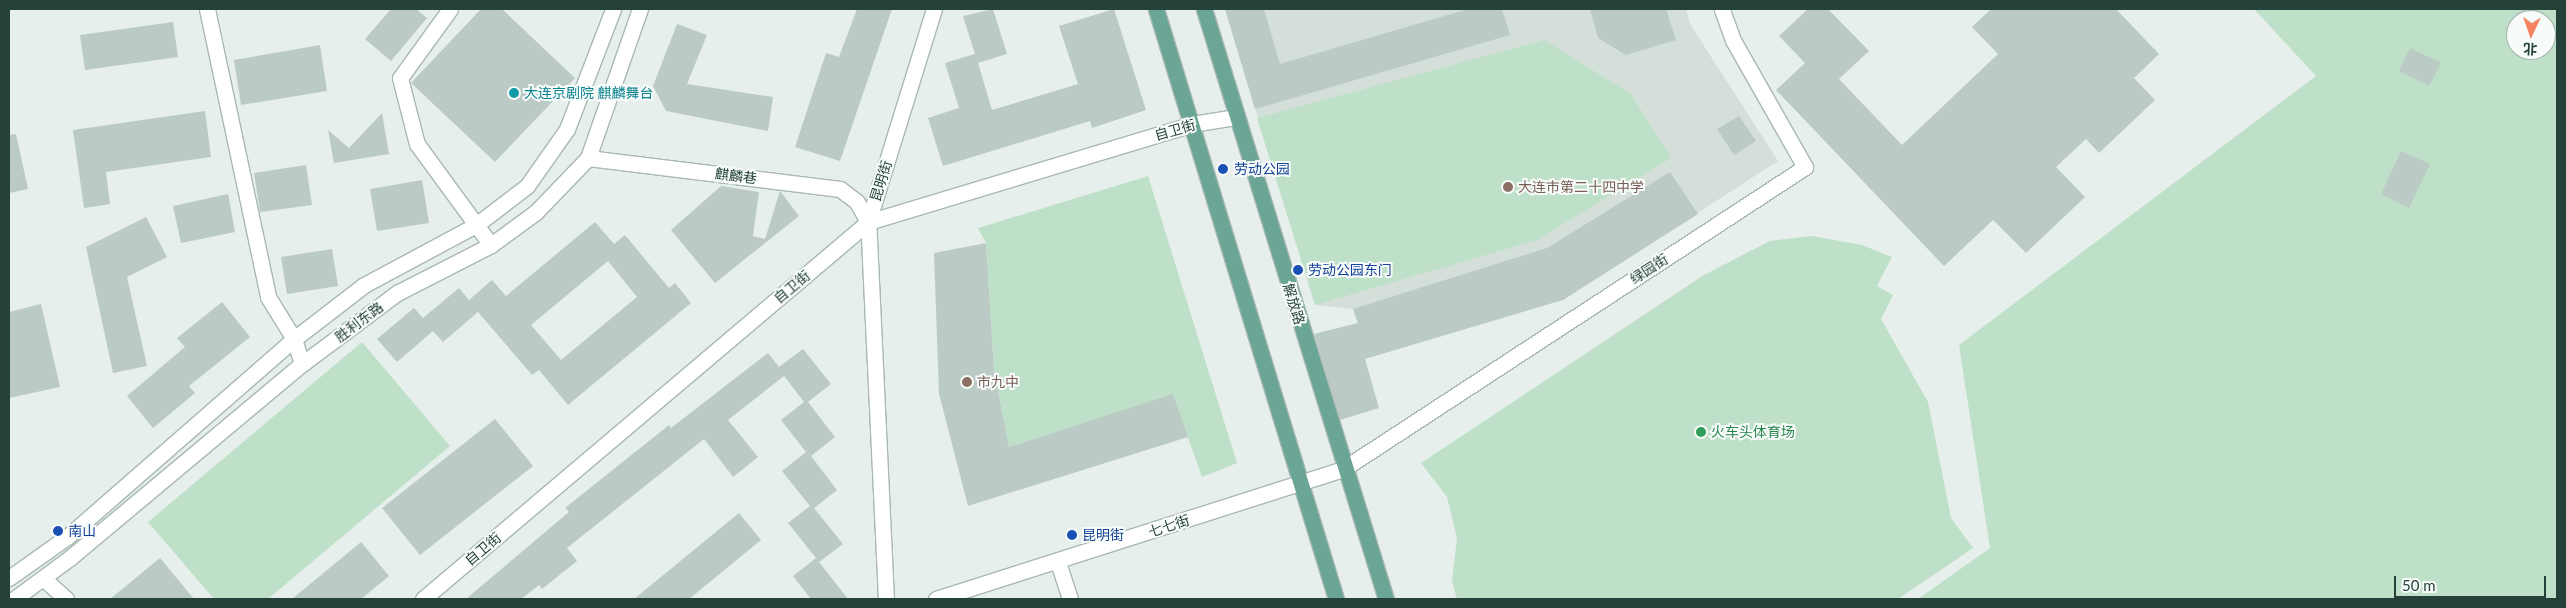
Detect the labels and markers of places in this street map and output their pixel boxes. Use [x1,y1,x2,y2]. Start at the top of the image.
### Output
place label: 大连京剧院 麒麟舞台 [524,85,654,101]
marker: 大连京剧院 麒麟舞台 [508,87,520,99]
place label: 劳动公园 [1234,161,1290,177]
marker: 劳动公园 [1216,162,1230,176]
place label: 大连市第二十四中学 [1518,179,1644,195]
marker: 大连市第二十四中学 [1502,181,1514,193]
place label: 劳动公园东门 [1308,262,1392,278]
marker: 劳动公园东门 [1292,264,1304,276]
place label: 市九中 [977,374,1019,390]
marker: 市九中 [961,376,973,388]
place label: 火车头体育场 [1711,424,1795,440]
marker: 火车头体育场 [1695,426,1707,438]
place label: 南山 [68,523,96,539]
marker: 南山 [52,525,64,537]
place label: 昆明街 [1082,527,1124,543]
marker: 昆明街 [1066,529,1078,541]

